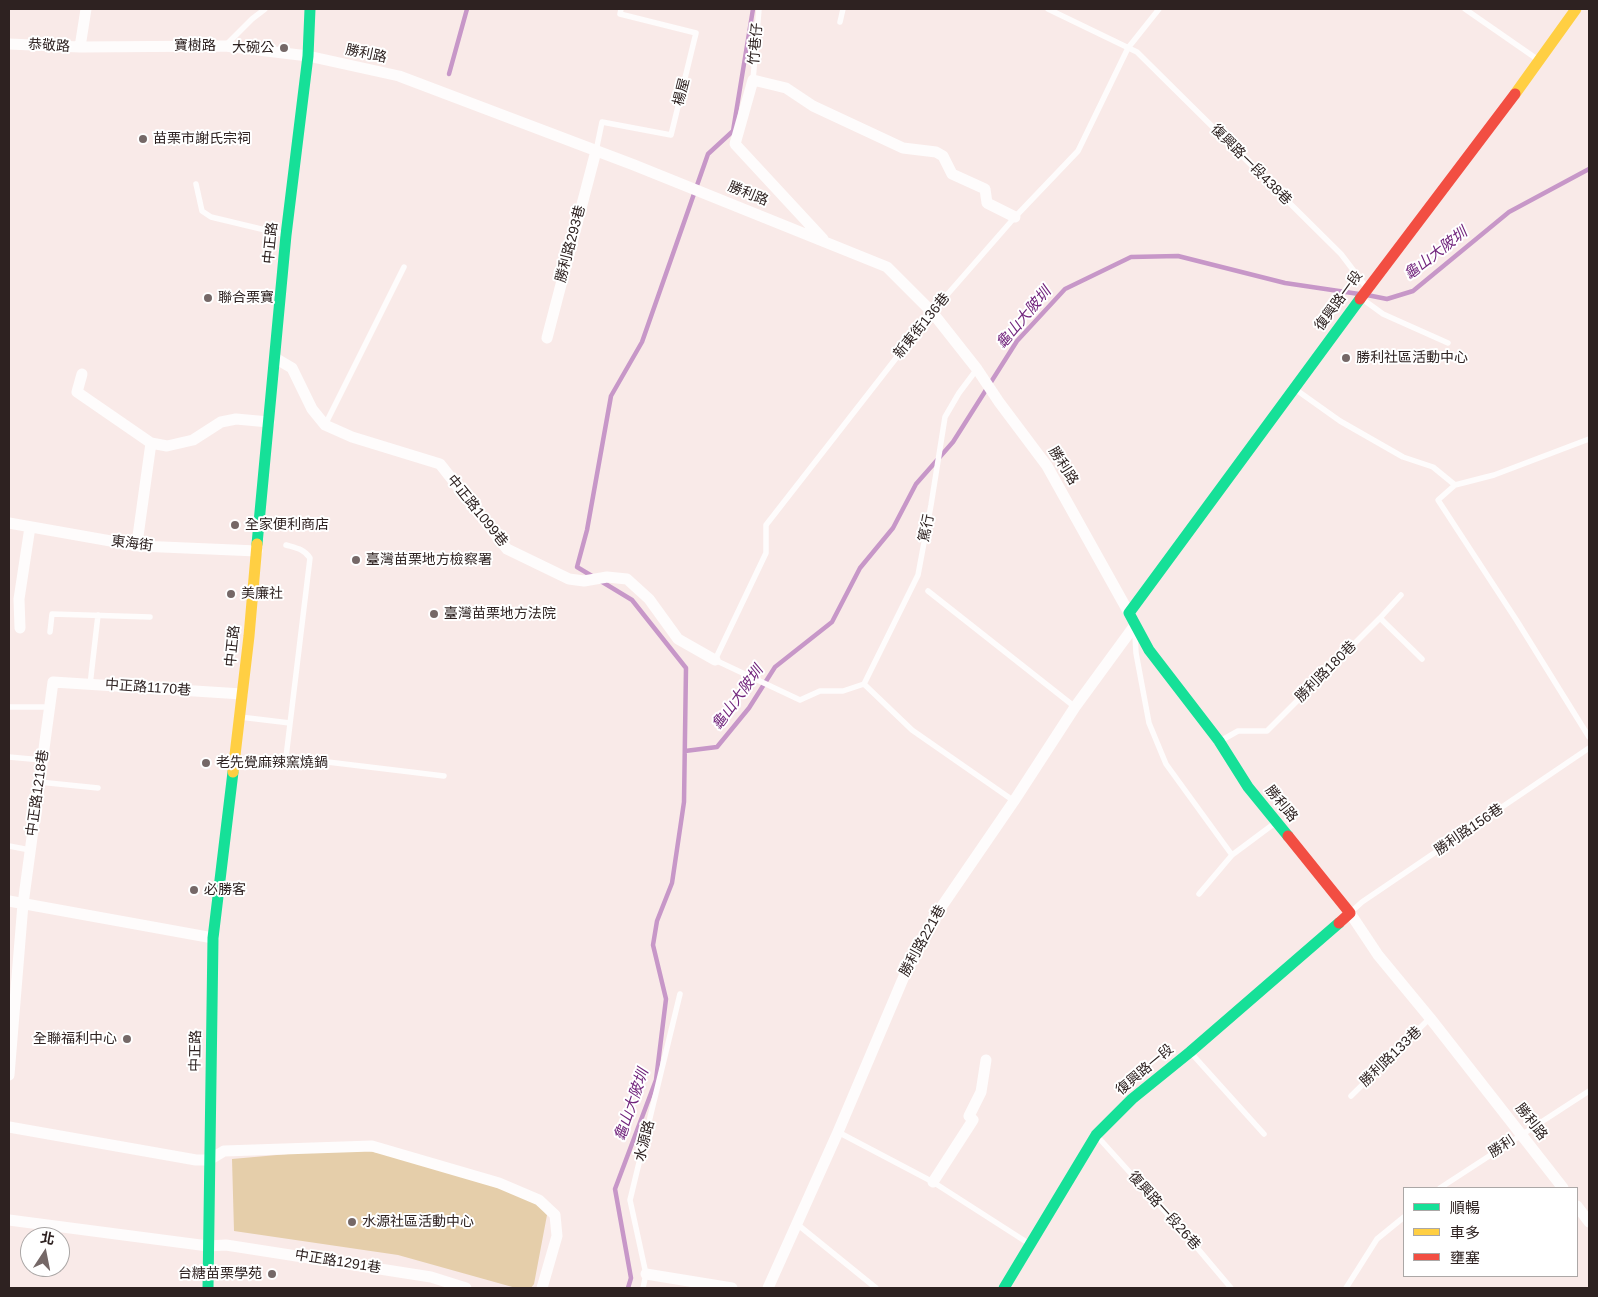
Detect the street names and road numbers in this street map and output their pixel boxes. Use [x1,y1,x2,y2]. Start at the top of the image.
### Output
street label: 竹巷仔 [746,22,766,66]
street label: 恭敬路 [28,37,70,55]
street label: 寶樹路 [174,38,216,54]
street label: 勝利路 [344,41,388,67]
street label: 楊屋 [670,76,694,108]
street label: 復興路一段438巷 [1207,121,1295,209]
street label: 勝利路 [725,178,771,210]
street label: 勝利路293巷 [553,203,589,285]
street label: 中正路 [260,221,282,265]
street label: 復興路一段 [1312,268,1366,334]
street label: 新東街136巷 [891,290,953,362]
street label: 勝利路 [1045,444,1081,488]
street label: 中正路1099巷 [443,472,511,550]
street label: 篤行 [916,513,938,543]
street label: 東海街 [110,533,154,555]
street label: 中正路 [222,624,244,668]
street label: 勝利路180巷 [1292,638,1360,706]
street label: 中正路1170巷 [104,677,192,699]
street label: 中正路1218巷 [24,749,52,837]
street label: 勝利路 [1261,782,1301,826]
street label: 勝利路156巷 [1431,801,1507,859]
street label: 勝利路221巷 [896,902,950,980]
street label: 勝利路133巷 [1357,1023,1425,1091]
street label: 中正路 [187,1030,205,1072]
street label: 復興路一段 [1113,1041,1177,1099]
street label: 勝利路 [1511,1100,1551,1144]
street label: 水源路 [632,1119,658,1163]
street label: 勝利 [1486,1132,1518,1162]
street label: 復興路一段26巷 [1124,1168,1204,1254]
street label: 中正路1291巷 [294,1247,382,1277]

